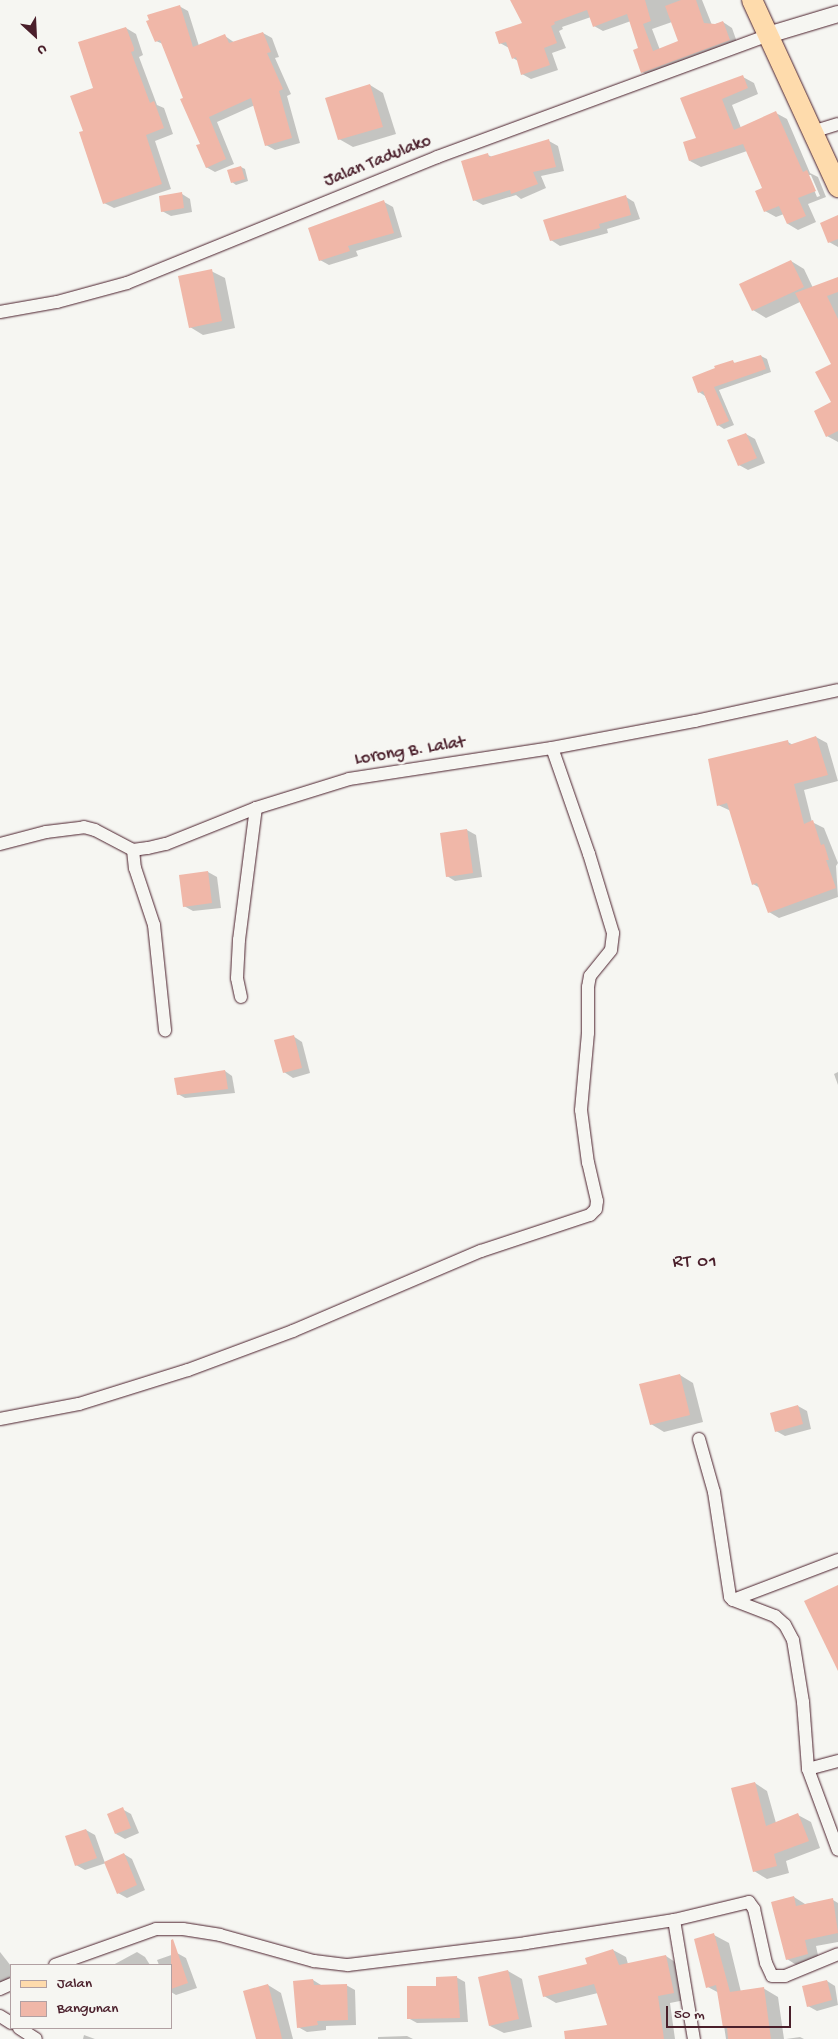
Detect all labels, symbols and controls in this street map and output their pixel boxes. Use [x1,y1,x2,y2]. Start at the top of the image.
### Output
north arrow [10,10,60,60]
text: U [34,40,49,58]
street label: Jalan Tadulako [321,131,435,193]
street label: Lorong B. Lalat [353,733,467,771]
district label: RT 01 [672,1252,718,1274]
legend [10,1964,172,2029]
text: Jalan [57,1975,92,1993]
scale bar [668,1996,793,2028]
text: Bangunan [57,2000,118,2018]
text: 50 m [674,2006,705,2024]

